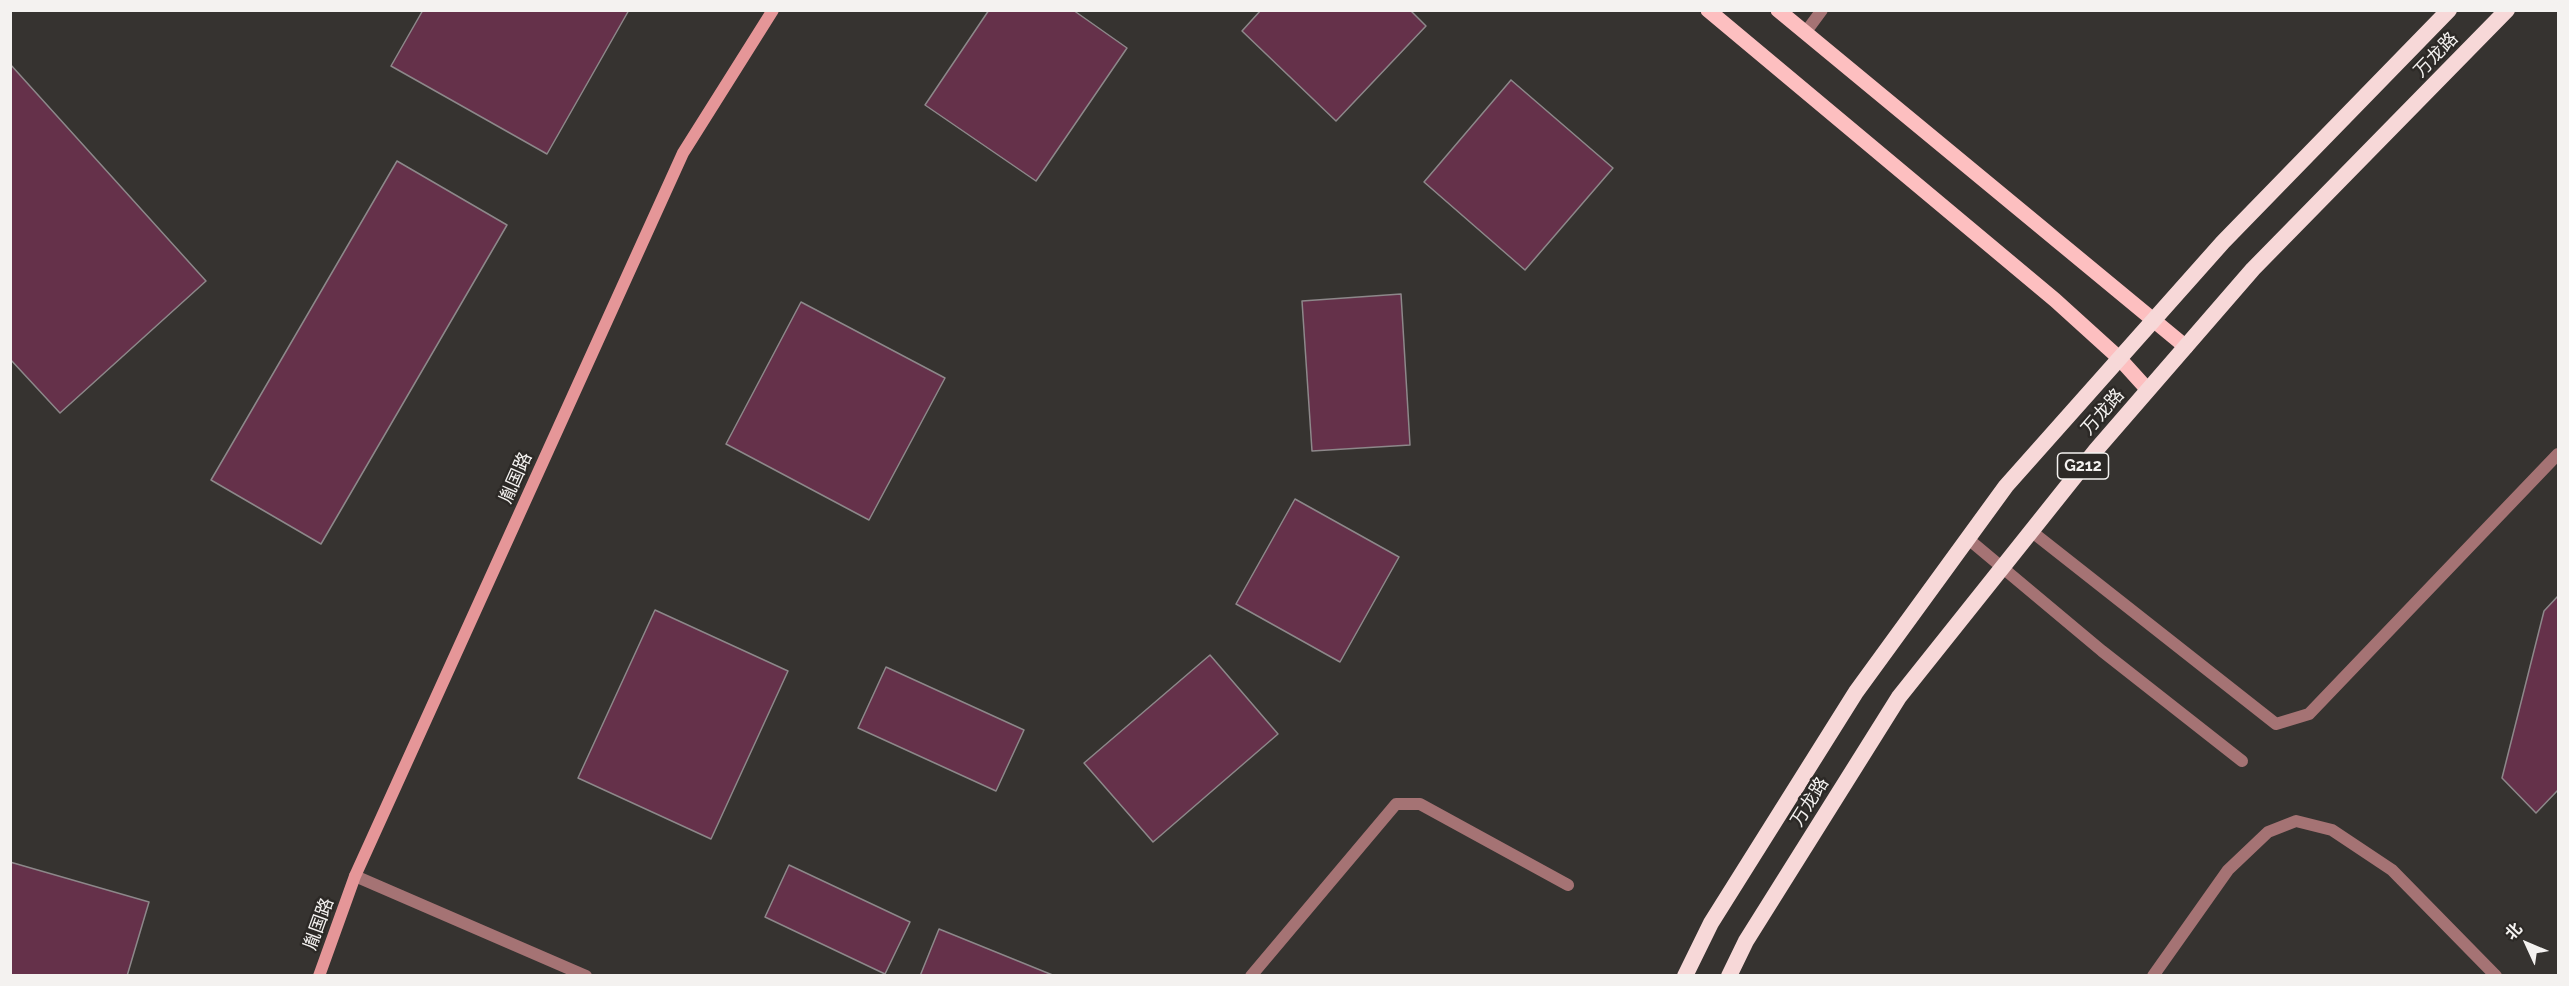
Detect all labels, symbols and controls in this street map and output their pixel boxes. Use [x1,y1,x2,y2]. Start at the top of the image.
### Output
street label: 万龙路 [2409,28,2463,82]
street label: 万龙路 [2077,385,2129,439]
street label: 胤国路 [495,449,537,507]
road number: G212 [2058,453,2108,479]
street label: 万龙路 [1787,773,1833,831]
street label: 胤国路 [300,895,338,953]
north arrow [2497,914,2557,974]
text: 北 [2501,919,2526,944]

